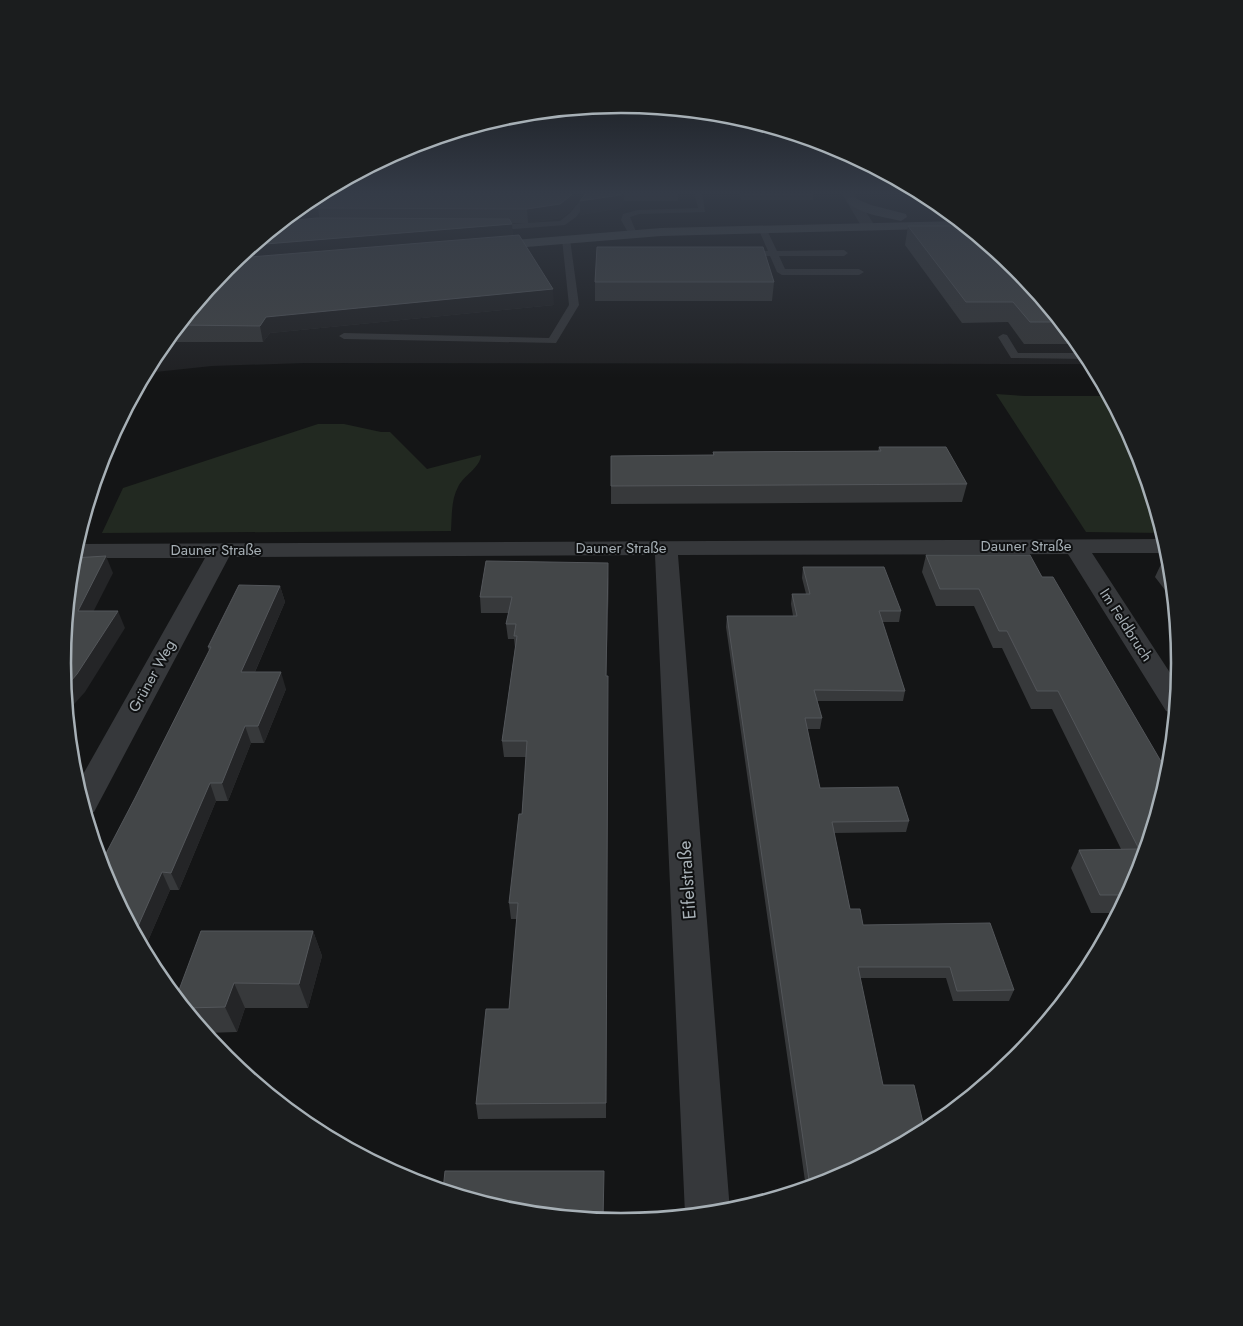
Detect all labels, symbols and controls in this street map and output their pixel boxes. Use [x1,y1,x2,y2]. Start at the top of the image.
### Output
street label: Dauner Straße [981,535,1072,557]
street label: Dauner Straße [576,537,667,559]
street label: Dauner Straße [171,539,262,561]
street label: Im Feldbruch [1094,584,1158,666]
street label: Grüner Weg [123,636,181,716]
street label: Eifelstraße [671,840,703,920]

